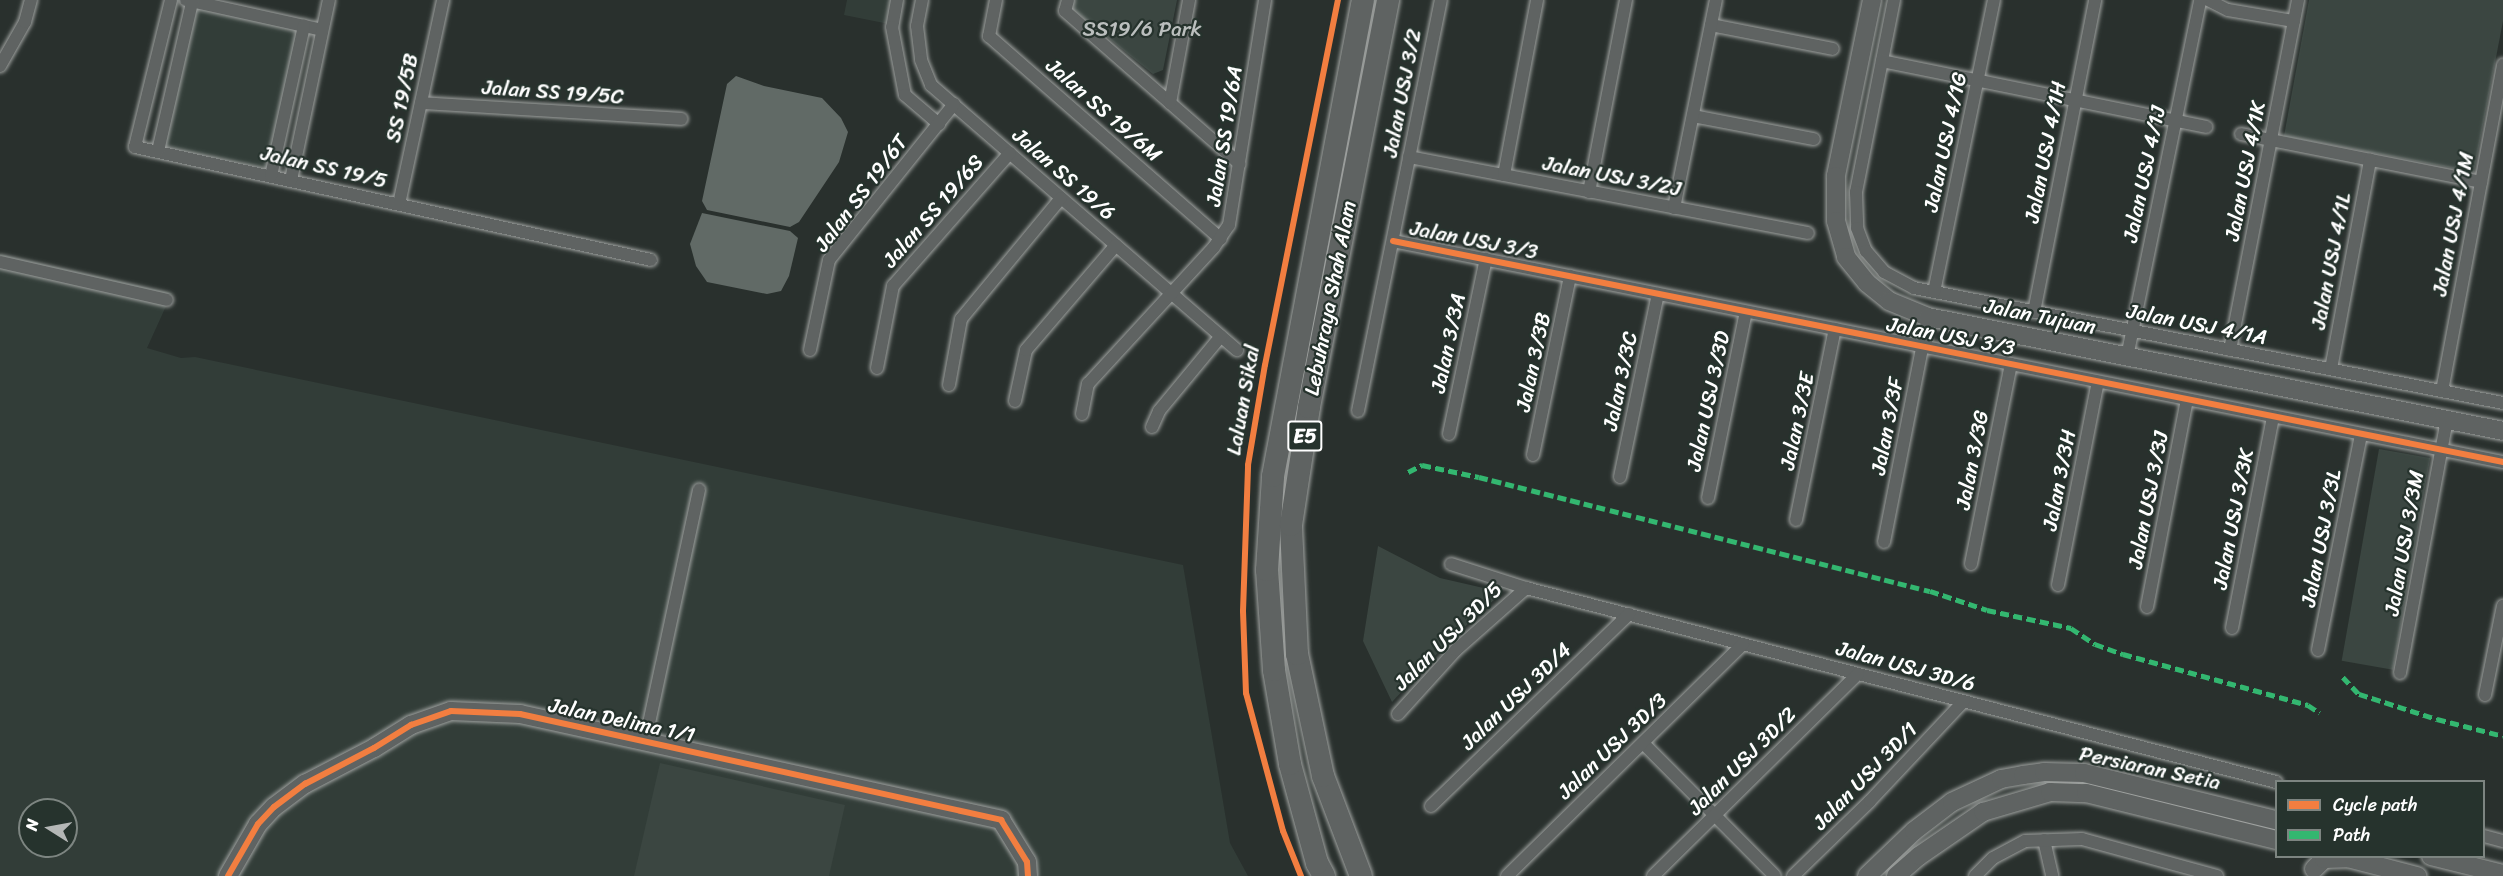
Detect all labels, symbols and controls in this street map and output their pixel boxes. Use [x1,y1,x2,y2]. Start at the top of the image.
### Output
park label: SS19/6 Park [1082,16,1202,42]
street label: Jalan USJ 3/2 [1377,27,1427,159]
street label: SS 19/5B [380,51,424,145]
street label: Jalan SS 19/6M [1040,52,1168,168]
street label: Jalan SS 19/6A [1200,63,1248,209]
street label: Jalan USJ 4/1G [1918,70,1972,214]
street label: Jalan SS 19/5C [480,74,626,110]
street label: Jalan USJ 4/1H [2019,79,2071,225]
street label: Jalan USJ 4/1K [2219,99,2271,243]
street label: Jalan USJ 4/1J [2117,104,2171,244]
street label: Jalan SS 19/6 [1007,122,1121,226]
street label: Jalan SS 19/6T [808,129,914,257]
street label: Jalan SS 19/5 [257,140,391,194]
street label: Jalan SS 19/6S [877,149,989,273]
street label: Jalan USJ 3/2J [1541,150,1683,202]
street label: Jalan USJ 4/1M [2427,150,2479,298]
street label: Jalan USJ 4/1L [2305,191,2357,331]
street label: Lebuhraya Shah Alam [1299,198,1361,398]
street label: Jalan USJ 3/3 [1408,215,1540,265]
street label: Jalan 3/3A [1425,291,1471,395]
street label: Jalan Tujuan [1981,293,2099,339]
street label: Jalan USJ 4/1A [2125,298,2269,350]
street label: Jalan 3/3B [1510,310,1556,414]
street label: Jalan USJ 3/3 [1885,311,2017,361]
street label: Jalan 3/3C [1597,329,1643,433]
street label: Jalan USJ 3/3D [1681,329,1735,473]
street label: Laluan Sikal [1221,343,1265,457]
street label: Jalan 3/3E [1774,370,1820,472]
street label: Jalan 3/3F [1865,375,1909,477]
street label: Jalan 3/3G [1950,408,1994,512]
road number: E5 [1287,419,1323,453]
street label: Jalan 3/3H [2037,428,2081,532]
street label: Jalan USJ 3/3J [2122,429,2174,571]
street label: Jalan USJ 3/3K [2207,447,2259,591]
street label: Jalan USJ 3/3L [2295,467,2347,609]
street label: Jalan USJ 3/3M [2379,469,2429,617]
street label: Jalan USJ 3D/5 [1388,576,1508,696]
street label: Jalan USJ 3D/6 [1834,635,1978,697]
street label: Jalan USJ 3D/4 [1456,637,1576,755]
street label: Jalan USJ 3D/3 [1552,688,1672,804]
street label: Jalan Delima 1/1 [546,692,698,748]
street label: Jalan USJ 3D/2 [1683,702,1801,820]
street label: Jalan USJ 3D/1 [1807,717,1923,835]
street label: Persiaran Setia [2077,741,2223,795]
legend [2275,780,2485,858]
text: Cycle path [2333,789,2417,821]
north arrow [18,798,78,858]
text: N [17,817,47,833]
text: Path [2333,819,2370,851]

